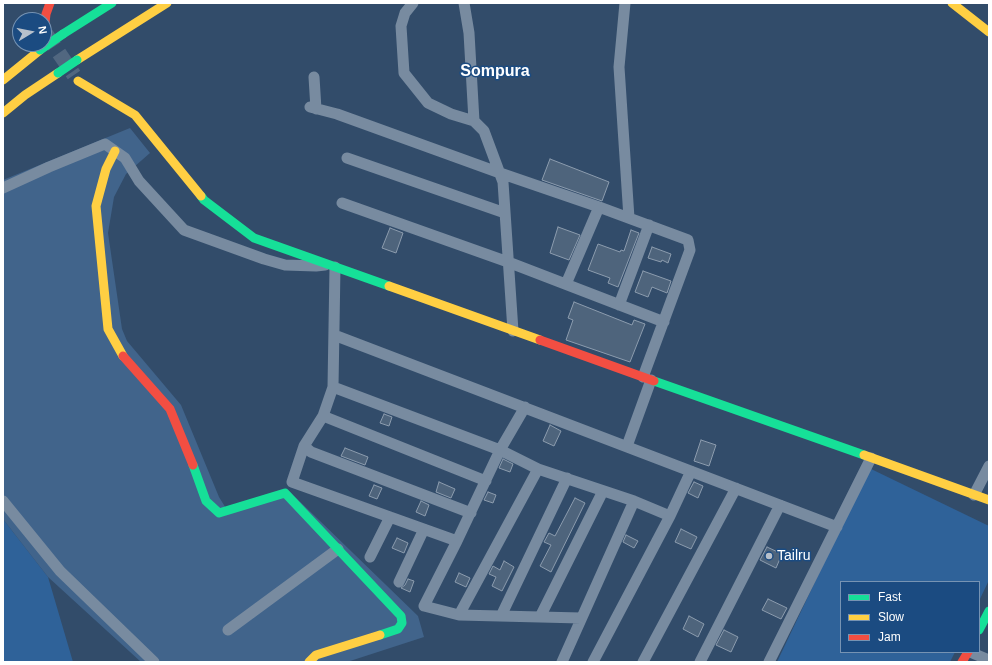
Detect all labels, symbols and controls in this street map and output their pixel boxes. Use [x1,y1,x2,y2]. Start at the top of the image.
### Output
north arrow [12,12,52,52]
text: N [36,25,49,35]
district label: Sompura [460,62,530,82]
place label: Tailru [777,548,810,564]
marker: Tailru [764,551,774,561]
legend [840,581,980,653]
text: Fast [878,590,901,604]
text: Slow [878,610,904,624]
text: Jam [878,630,901,644]

